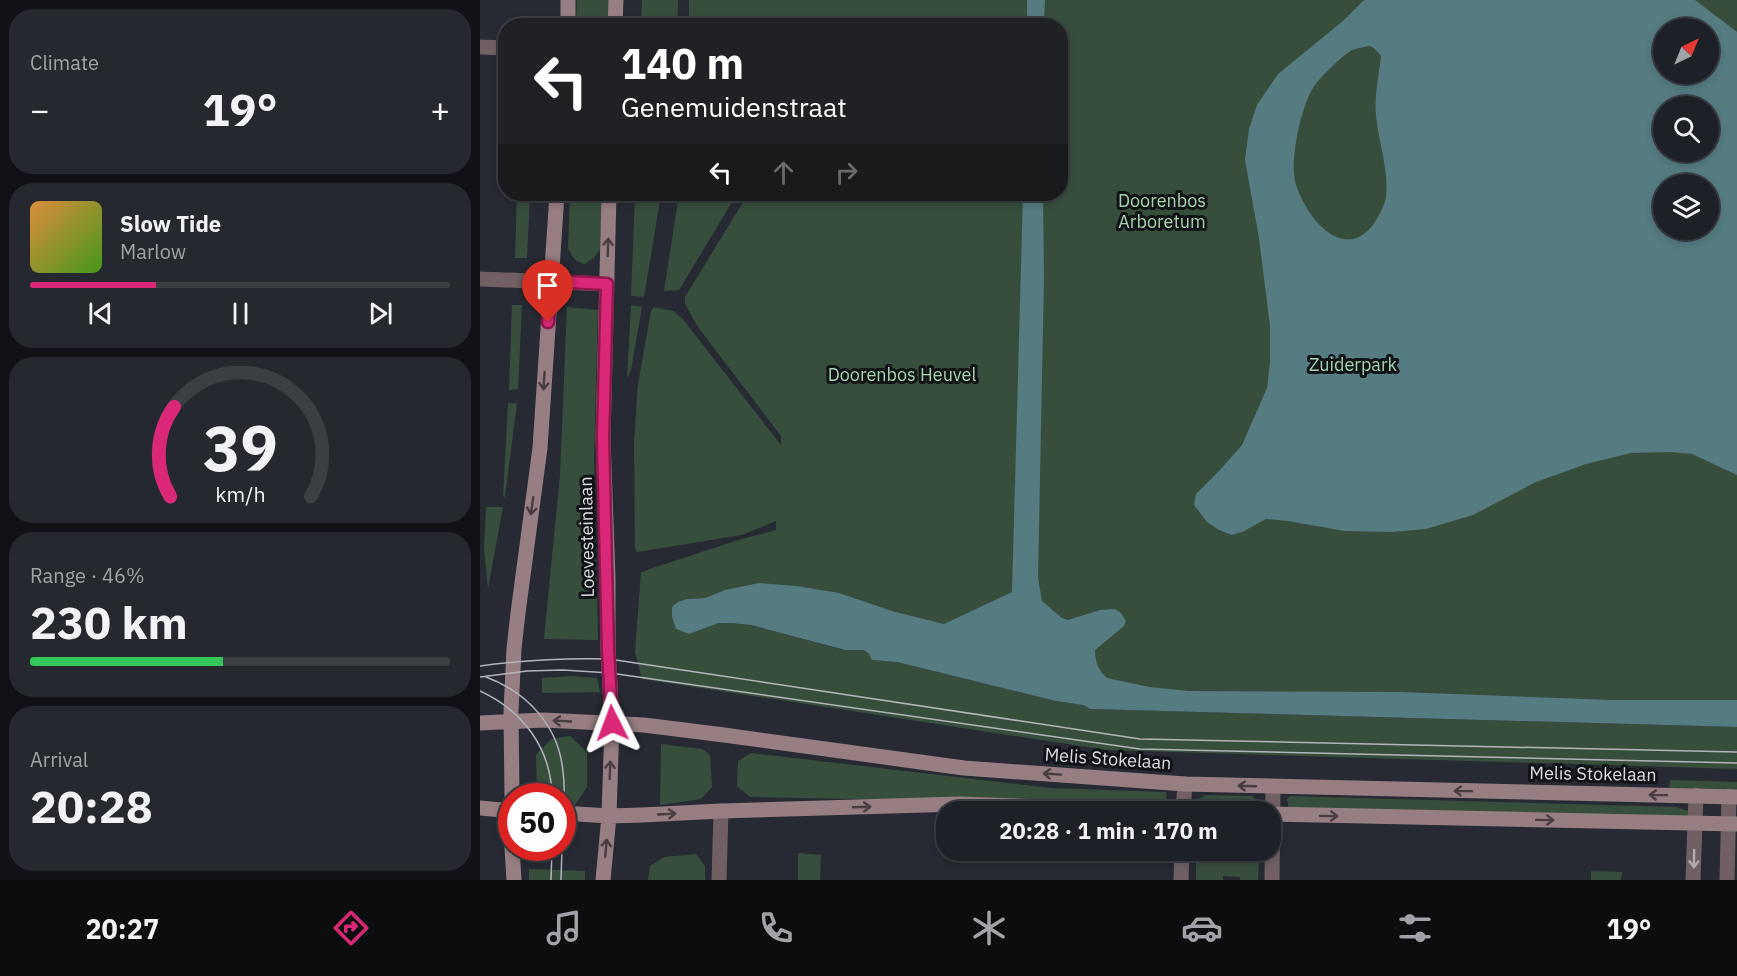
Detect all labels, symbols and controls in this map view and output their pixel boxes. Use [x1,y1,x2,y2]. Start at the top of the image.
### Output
north arrow [1653,18,1719,84]
map controls [1653,18,1719,240]
text: 140 m [621,36,744,91]
icon: left [522,42,600,120]
text: Climate [30,49,99,76]
text: 19° [202,80,278,138]
text: − [30,88,50,131]
text: + [430,88,450,131]
text: Genemuidenstraat [621,89,847,124]
button: search [1653,96,1719,162]
icon: left [704,156,737,189]
icon: ahead [767,156,800,189]
icon: right [830,156,863,189]
button: layers [1653,174,1719,240]
park label: Doorenbos Arboretum [1118,189,1206,233]
text: Slow Tide [120,209,221,238]
one-way arrow [602,237,613,257]
text: Marlow [120,238,186,265]
pin [522,260,573,322]
icon: arrive [531,269,564,302]
icon: previous [84,297,117,330]
icon: pause [224,297,257,330]
icon: next [364,297,397,330]
park label: Zuiderpark [1309,353,1398,376]
park label: Doorenbos Heuvel [828,363,976,386]
one-way arrow [539,371,550,391]
text: 39 [203,407,277,488]
street label: Loevesteinlaan [574,476,599,598]
text: km/h [215,480,265,508]
one-way arrow [527,496,538,516]
text: Range · 46% [30,562,145,589]
text: 230 km [30,593,188,651]
position arrow [580,691,644,755]
one-way arrow [552,715,572,726]
street label: Melis Stokelaan [1044,743,1172,774]
text: Arrival [30,746,88,773]
one-way arrow [605,760,616,780]
street label: Melis Stokelaan [1529,761,1657,786]
one-way arrow [1043,768,1062,779]
text: 20:28 [30,777,153,835]
one-way arrow [1237,780,1257,791]
speed limit sign: 50 [498,783,576,861]
one-way arrow [1453,785,1473,796]
one-way arrow [1648,789,1668,800]
one-way arrow [852,801,872,813]
one-way arrow [657,808,677,819]
one-way arrow [1318,810,1338,821]
one-way arrow [1534,814,1554,826]
text: 20:28 · 1 min · 170 m [999,816,1218,845]
one-way arrow [601,839,612,859]
one-way arrow [1688,848,1700,868]
icon: directions [330,907,372,949]
icon: music [543,907,585,949]
icon: phone [755,907,797,949]
icon: climate [968,907,1010,949]
icon: car [1181,907,1223,949]
icon: filters [1394,907,1436,949]
text: 20:27 [85,911,159,946]
text: 19° [1606,911,1652,946]

